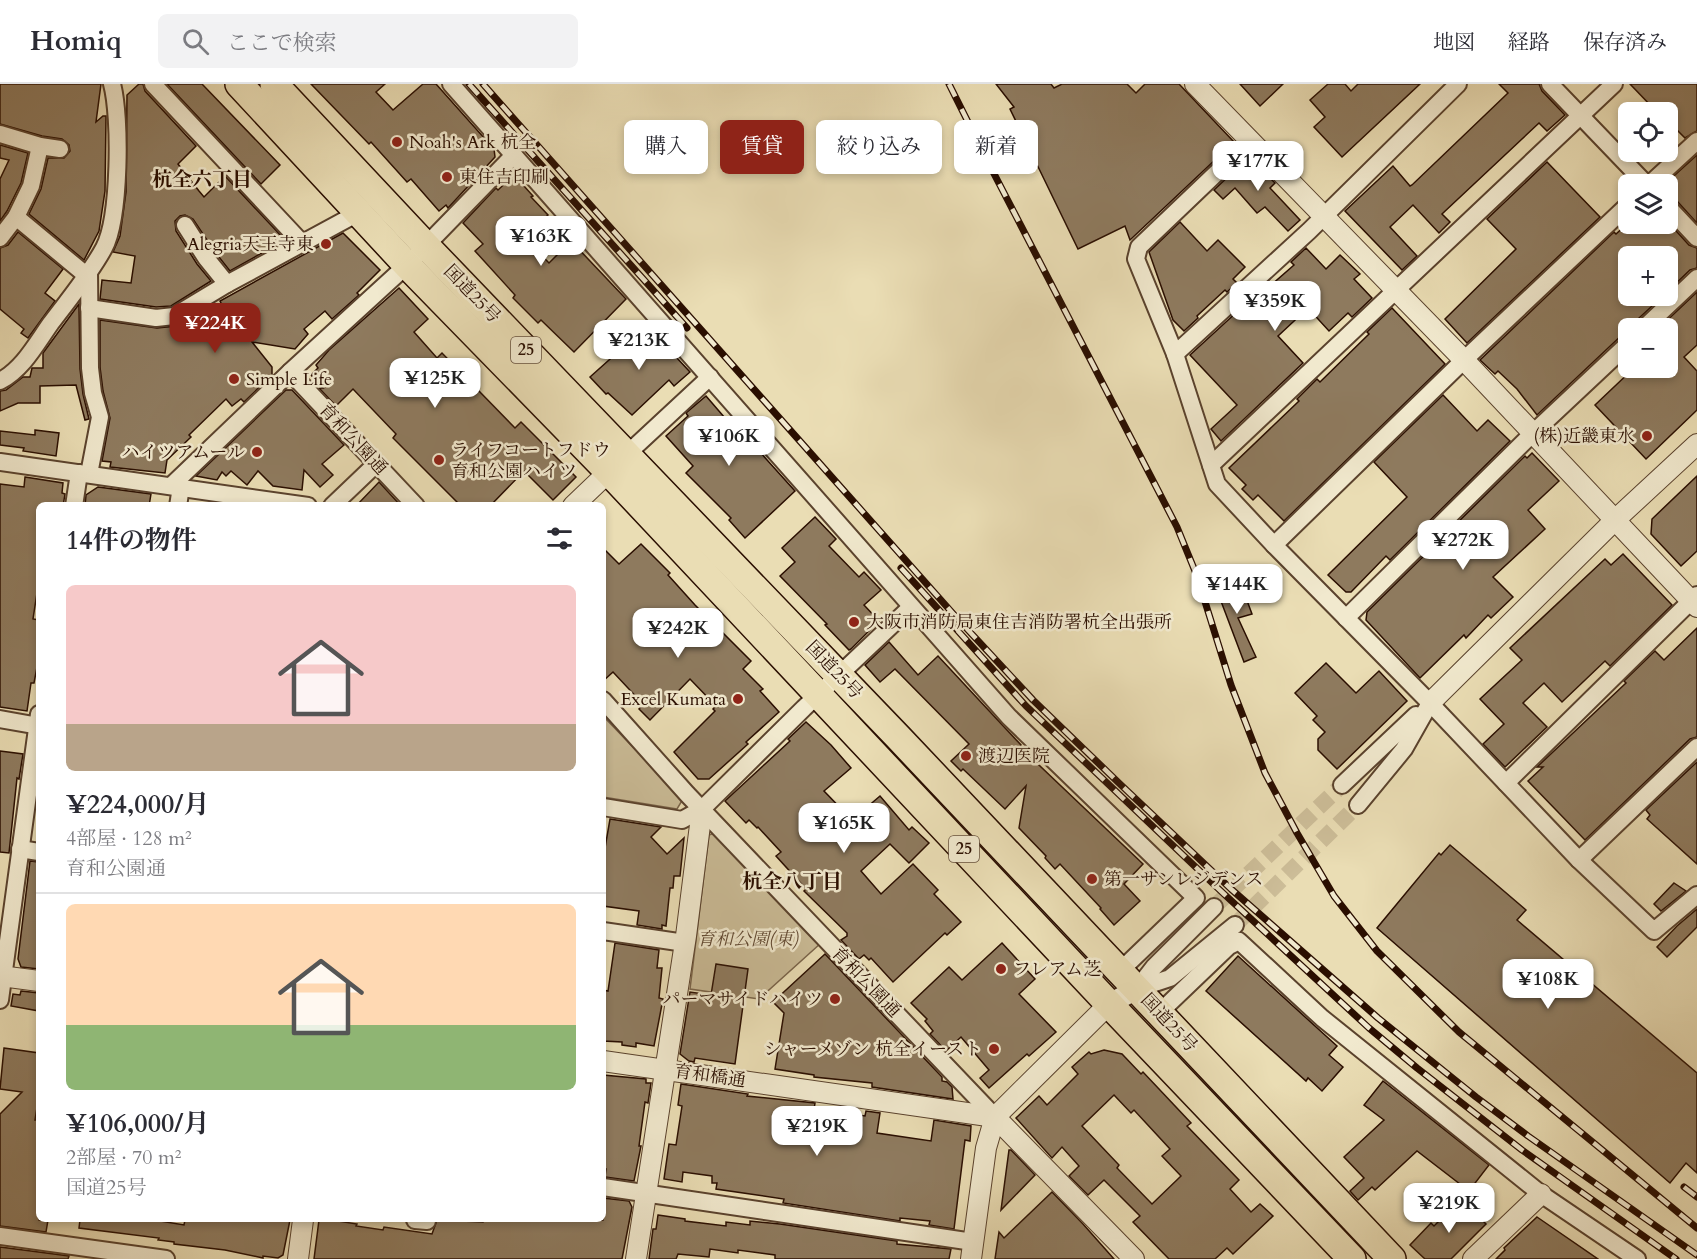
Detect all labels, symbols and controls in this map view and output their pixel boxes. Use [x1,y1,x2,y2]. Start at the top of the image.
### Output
search box [158,14,578,68]
text: Homiq [30,22,122,60]
icon: search [179,25,212,58]
text: ここで検索 [227,28,337,58]
text: 地図 [1433,28,1475,57]
text: 経路 [1508,28,1550,57]
text: 保存済み [1583,28,1667,57]
map controls [1618,102,1678,378]
button: locate [1618,102,1678,162]
chip: 購入 [624,120,708,174]
chip: 賃貸 [720,120,804,174]
chip: 絞り込み [816,120,942,174]
chip: 新着 [954,120,1038,174]
place label: Noah's Ark 杭全 [409,130,537,155]
marker: Noah's Ark 杭全 [390,135,404,149]
pin: ¥177K [1216,141,1300,192]
text: ¥177K [1227,147,1289,174]
place label: 東住吉印刷 [459,165,549,190]
district label: 杭全六丁目 [152,166,252,193]
marker: 東住吉印刷 [440,170,454,184]
button: layers [1618,174,1678,234]
pin: ¥163K [499,216,583,267]
text: ¥163K [510,222,572,249]
place label: Alegria天王寺東 [187,232,314,257]
marker: Alegria天王寺東 [319,237,333,251]
button: + [1618,246,1678,306]
street label: 国道25号 [438,259,506,329]
pin: ¥359K [1233,281,1317,332]
text: ¥359K [1244,287,1306,314]
pin: ¥224K [173,303,257,354]
text: ¥224K [184,309,246,336]
button: − [1618,318,1678,378]
pin: ¥213K [597,320,681,371]
text: ¥213K [608,326,670,353]
road number: 25 [511,337,541,363]
pin: ¥125K [393,358,477,409]
text: ¥125K [404,364,466,391]
place label: Simple Life [246,367,332,392]
marker: Simple Life [227,372,241,386]
street label: 育和公園通 [313,398,393,480]
pin: ¥106K [687,416,771,467]
text: ¥106K [698,422,760,449]
place label: (株)近畿東水 [1534,424,1635,449]
marker: (株)近畿東水 [1640,429,1654,443]
place label: ライフコートフドウ 育和公園ハイツ [451,438,610,484]
place label: ハイツアムール [122,440,245,465]
marker: ハイツアムール [250,445,264,459]
marker: ライフコートフドウ 育和公園ハイツ [432,453,446,467]
pin: ¥272K [1421,520,1505,571]
icon: filters [543,522,576,555]
text: 14件の物件 [66,523,197,558]
text: ¥272K [1432,526,1494,553]
pin: ¥144K [1195,564,1279,615]
text: ¥144K [1206,570,1268,597]
pin: ¥242K [636,608,720,659]
place label: 大阪市消防局東住吉消防署杭全出張所 [866,610,1172,635]
text: ¥242K [647,614,709,641]
marker: 大阪市消防局東住吉消防署杭全出張所 [847,615,861,629]
icon: home [267,624,375,732]
street label: 国道25号 [800,635,868,705]
place label: Excel Kumata [620,687,726,712]
marker: Excel Kumata [731,692,745,706]
place label: 渡辺医院 [978,744,1050,769]
marker: 渡辺医院 [959,749,973,763]
text: ¥224,000/月 [66,787,209,822]
pin: ¥165K [802,803,886,854]
text: ¥165K [813,809,875,836]
text: 4部屋 · 128 m² [66,825,192,852]
road number: 25 [949,836,979,862]
text: 育和公園通 [66,855,166,882]
place label: 第一サンレジデンス [1104,867,1263,892]
district label: 杭全八丁目 [742,868,842,895]
marker: 第一サンレジデンス [1085,872,1099,886]
park label: 育和公園(東) [697,927,799,952]
street label: 育和公園通 [826,941,906,1023]
icon: home [267,943,375,1051]
place label: フレアム芝 [1013,957,1101,982]
pin: ¥108K [1506,959,1590,1010]
marker: フレアム芝 [994,962,1008,976]
text: ¥108K [1517,965,1579,992]
place label: パーマサイドハイツ [663,987,823,1012]
street label: 国道25号 [1135,988,1203,1058]
marker: パーマサイドハイツ [828,992,842,1006]
place label: シャーメゾン 杭全イースト [764,1037,982,1062]
marker: シャーメゾン 杭全イースト [987,1042,1001,1056]
street label: 育和橋通 [673,1059,747,1093]
text: ¥106,000/月 [66,1106,209,1141]
pin: ¥219K [775,1106,859,1157]
text: ¥219K [786,1112,848,1139]
text: 2部屋 · 70 m² [66,1144,182,1171]
text: 国道25号 [66,1174,147,1201]
pin: ¥219K [1407,1183,1491,1234]
text: ¥219K [1418,1189,1480,1216]

